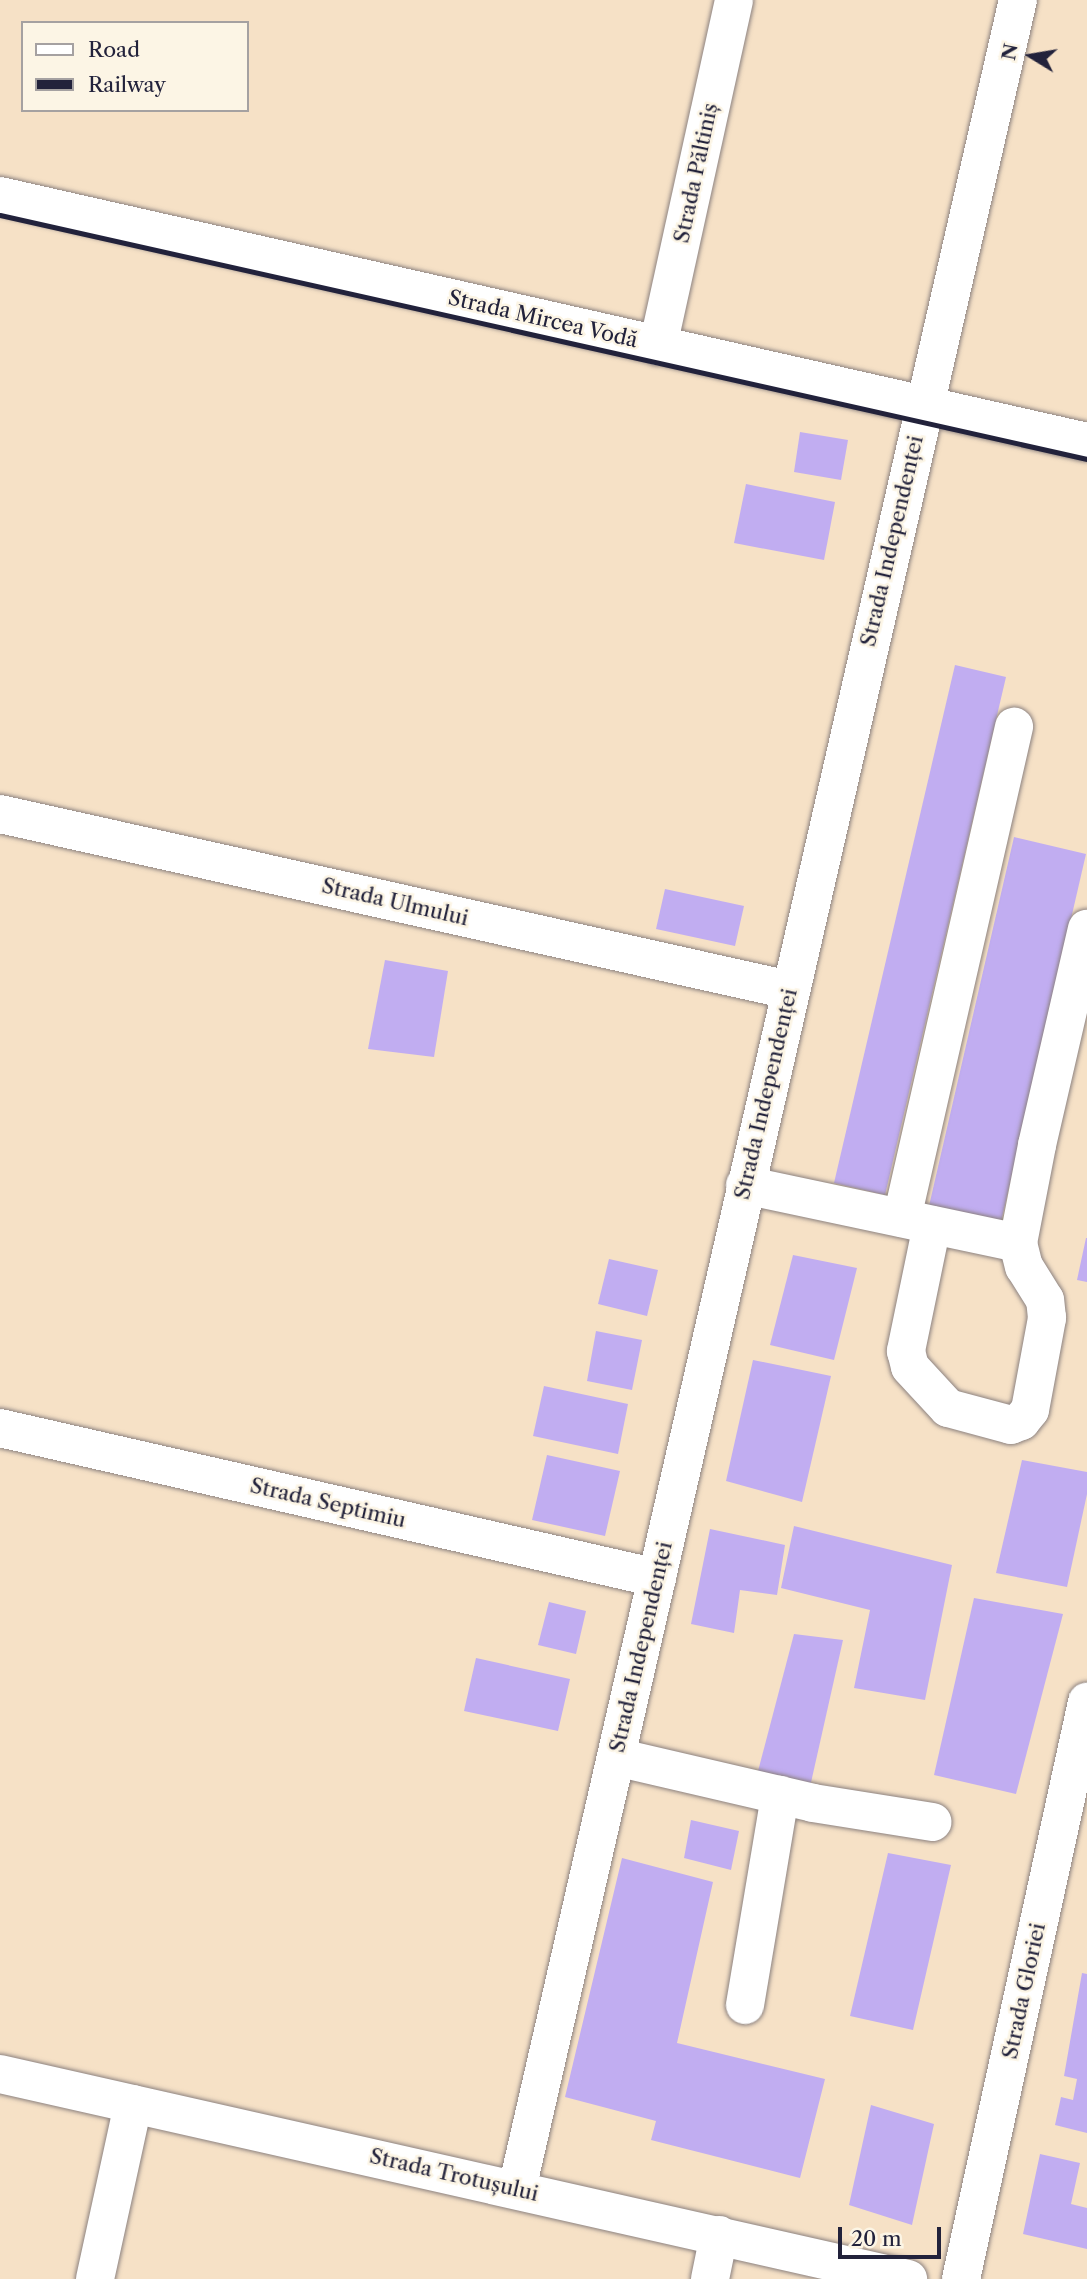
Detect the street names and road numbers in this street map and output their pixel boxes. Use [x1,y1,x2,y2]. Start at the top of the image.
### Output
street label: Strada Păltiniș [669,101,723,245]
street label: Strada Mircea Vodă [445,285,641,353]
street label: Strada Independenței [855,433,929,649]
street label: Strada Ulmului [319,873,471,931]
street label: Strada Independenței [729,986,803,1202]
street label: Strada Septimiu [248,1473,408,1533]
street label: Strada Independenței [604,1539,678,1755]
street label: Strada Gloriei [997,1921,1051,2061]
street label: Strada Trotușului [367,2143,541,2207]

